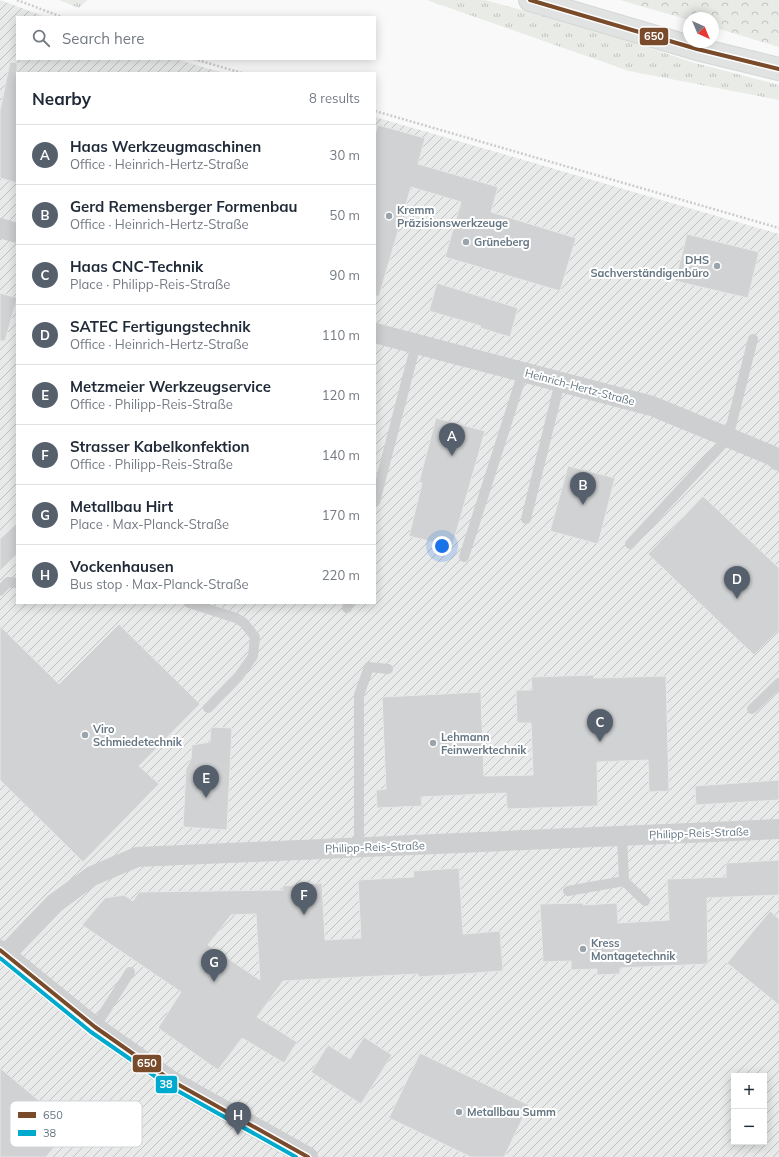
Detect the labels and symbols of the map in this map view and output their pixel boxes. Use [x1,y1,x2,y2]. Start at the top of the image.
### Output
north arrow [683,12,719,48]
line badge: 650 [639,27,669,46]
text: 650 [644,29,664,43]
place label: Kremm Präzisionswerkzeuge [397,203,508,230]
marker: Kremm Präzisionswerkzeuge [384,211,394,221]
place label: Grüneberg [474,235,530,249]
marker: Grüneberg [461,237,471,247]
place label: DHS Sachverständigenbüro [590,253,709,280]
marker: DHS Sachverständigenbüro [712,261,722,271]
street label: Heinrich-Hertz-Straße [524,366,636,408]
pin: A [439,423,465,456]
pin: B [570,472,596,505]
your location [432,536,452,556]
pin: D [724,566,750,599]
pin: C [587,709,613,742]
place label: Viro Schmiedetechnik [92,722,183,749]
marker: Viro Schmiedetechnik [80,730,90,740]
place label: Lehmann Feinwerktechnik [441,730,527,757]
marker: Lehmann Feinwerktechnik [428,738,438,748]
pin: E [193,765,219,798]
street label: Philipp-Reis-Straße [649,824,749,842]
street label: Philipp-Reis-Straße [325,838,425,856]
pin: F [291,882,317,915]
place label: Kress Montagetechnik [591,936,676,963]
marker: Kress Montagetechnik [578,944,588,954]
pin: G [201,949,227,982]
line badge: 650 [132,1054,162,1073]
text: 650 [137,1056,157,1070]
line badge: 38 [155,1075,178,1094]
text: 38 [159,1077,173,1091]
legend [10,1101,142,1147]
pin: H [225,1102,251,1135]
place label: Metallbau Summ [467,1105,556,1119]
marker: Metallbau Summ [454,1107,464,1117]
text: 650 [43,1108,63,1122]
text: 38 [43,1126,57,1140]

